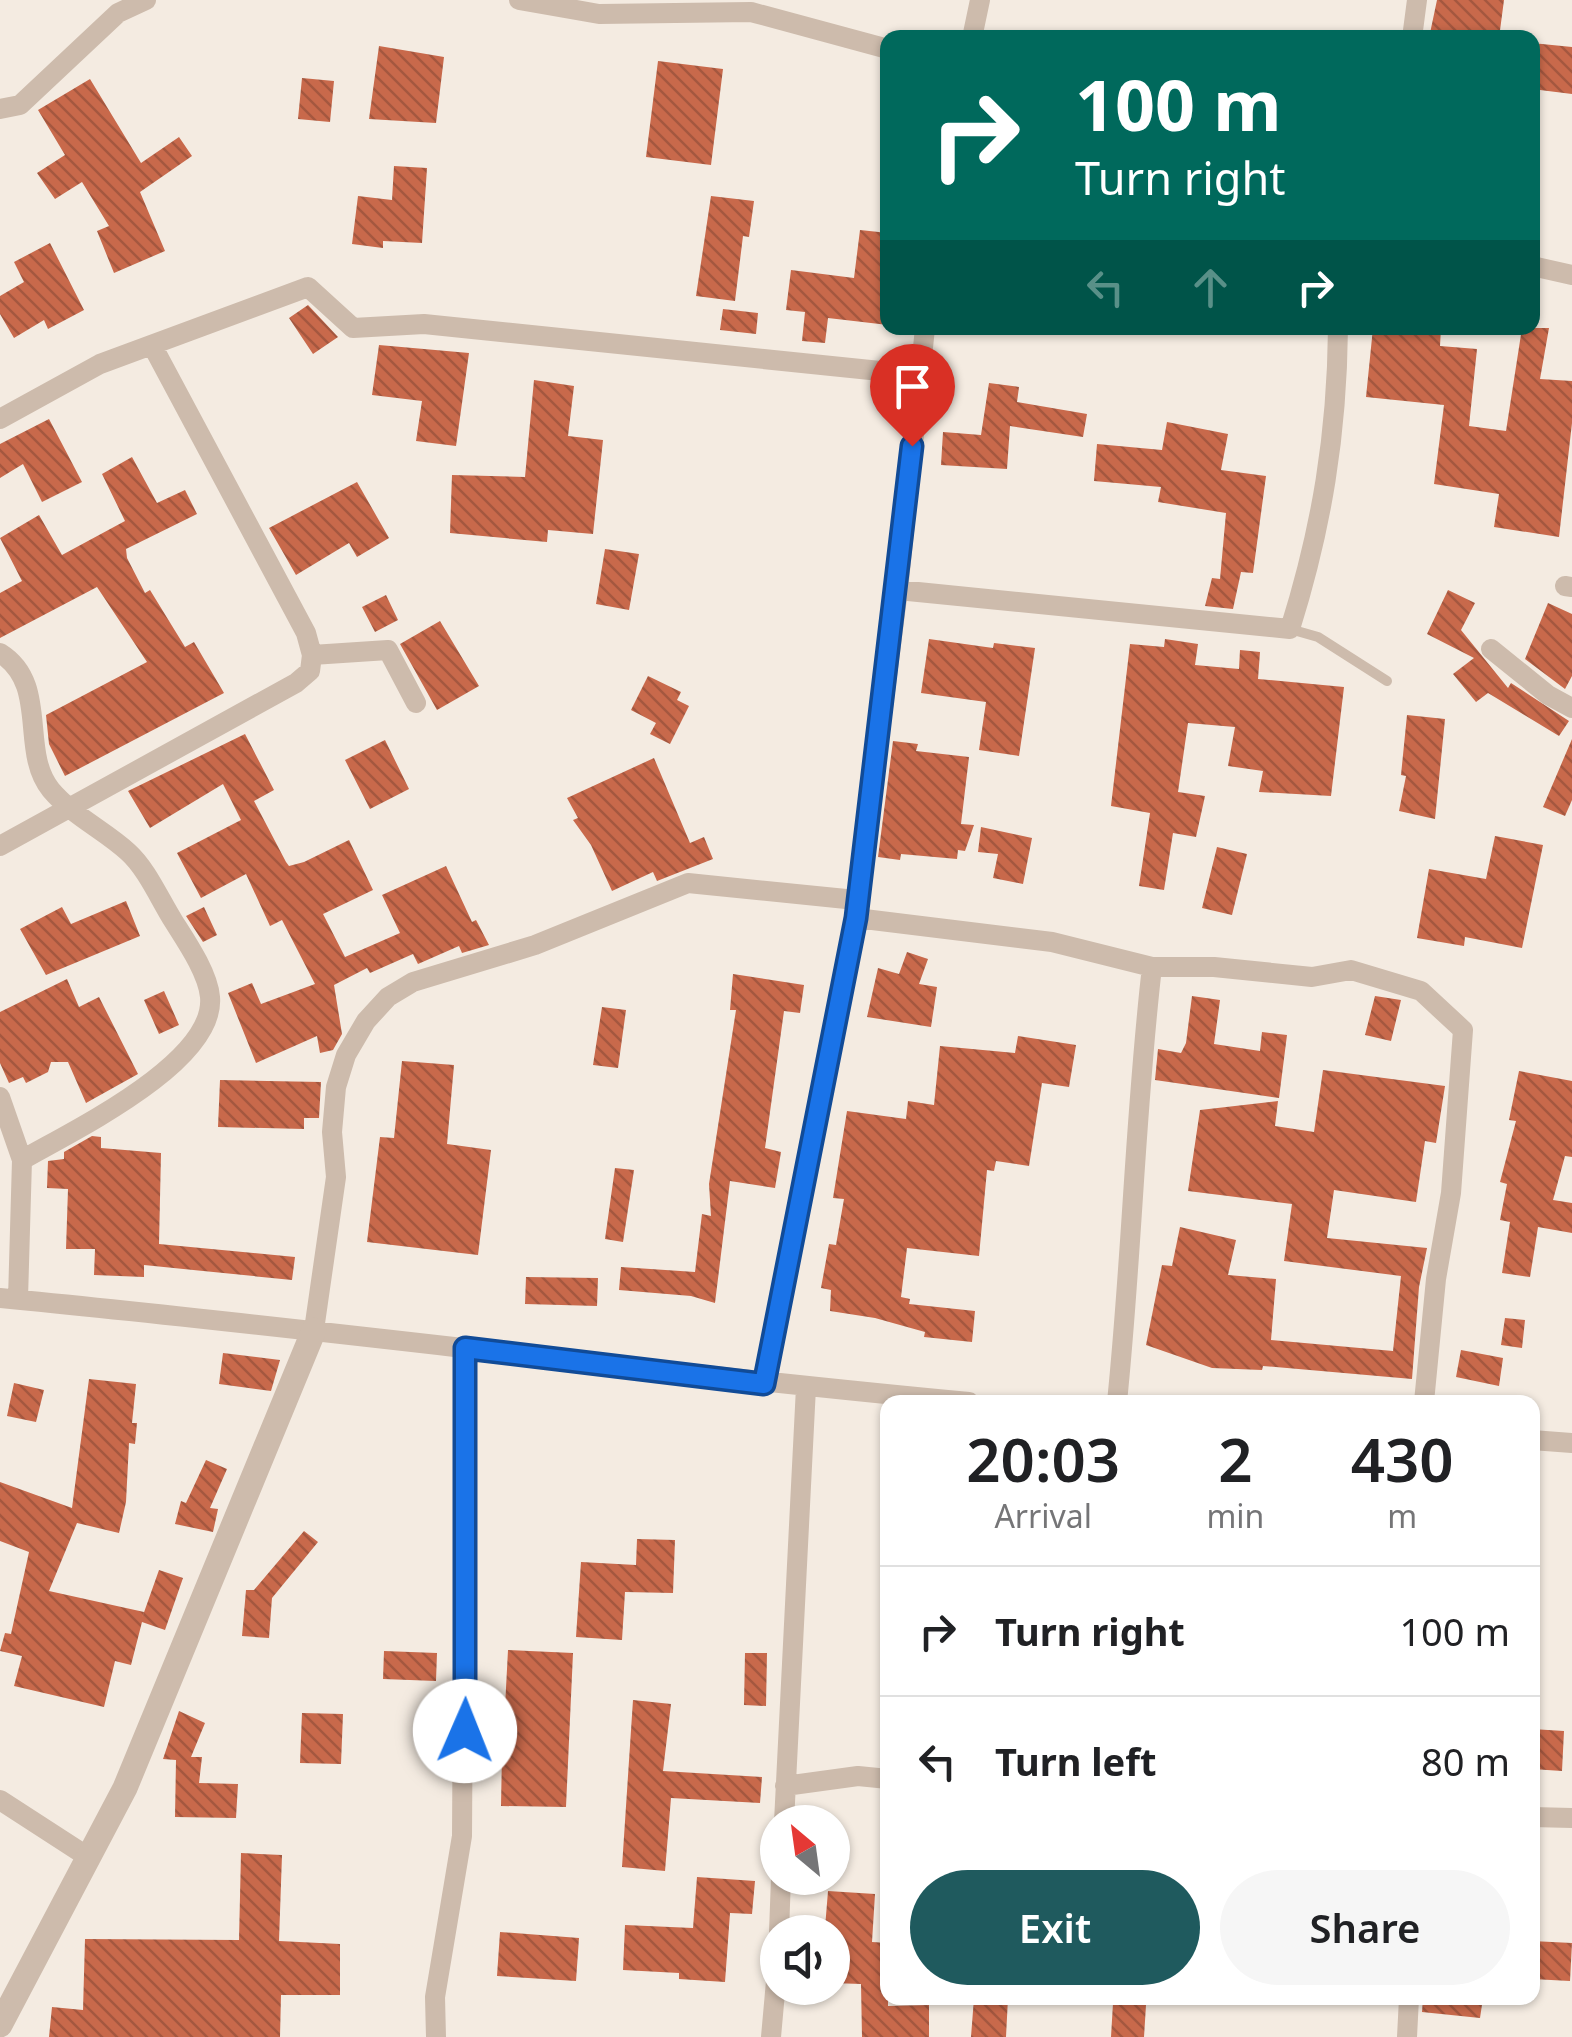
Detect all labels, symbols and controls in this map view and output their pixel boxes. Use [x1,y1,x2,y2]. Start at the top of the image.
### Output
text: 100 m [1075,56,1282,152]
icon: right [910,70,1040,200]
text: Turn right [1075,147,1286,208]
icon: left [1078,260,1133,315]
icon: ahead [1183,260,1238,315]
icon: right [1288,260,1343,315]
pin [870,344,955,447]
icon: arrive [885,359,940,414]
text: 20:03 [966,1418,1120,1500]
text: 2 [1218,1418,1253,1500]
text: 430 [1351,1418,1454,1500]
text: Arrival [994,1494,1092,1537]
text: min [1206,1494,1264,1537]
text: m [1387,1494,1417,1537]
icon: right [910,1604,965,1659]
text: Turn right [995,1605,1185,1657]
text: 100 m [1399,1605,1510,1657]
position arrow [413,1679,517,1783]
icon: left [910,1734,965,1789]
text: Turn left [995,1735,1157,1787]
text: 80 m [1421,1735,1510,1787]
north arrow [760,1805,850,1895]
map controls [760,1805,850,2005]
button: Exit [910,1870,1200,1985]
button: Share [1220,1870,1510,1985]
button: sound [760,1915,850,2005]

